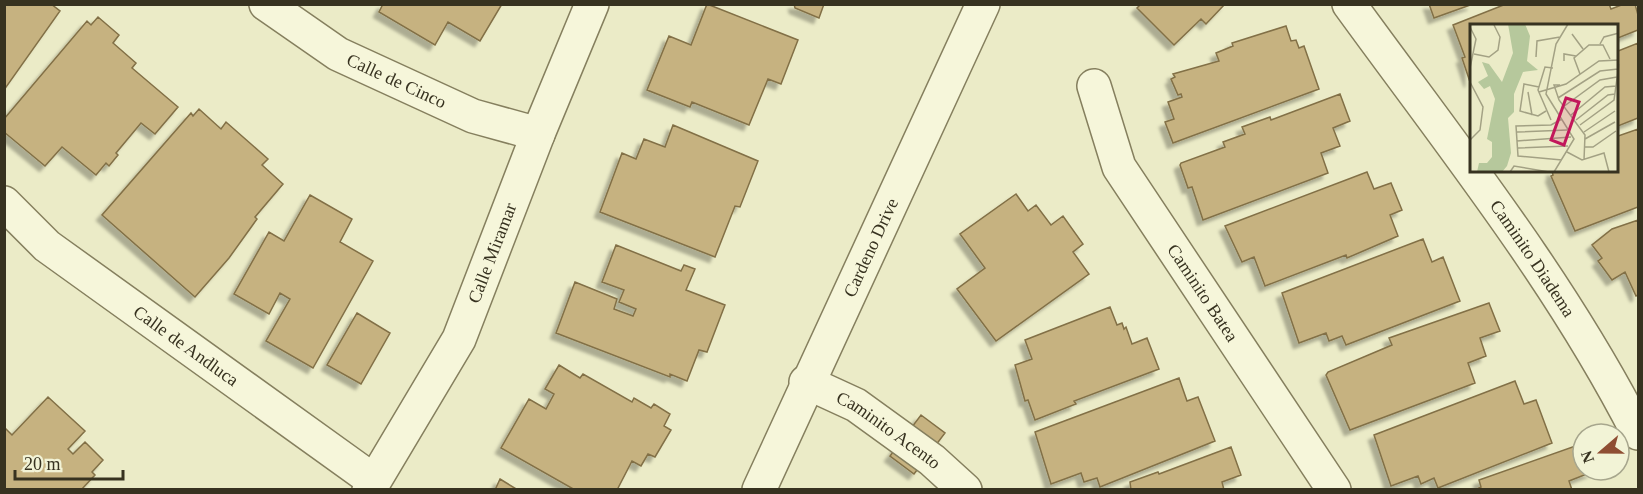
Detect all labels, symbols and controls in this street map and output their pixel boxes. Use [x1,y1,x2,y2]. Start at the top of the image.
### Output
inset map [1470,24,1619,172]
street label: Calle de Cinco [344,49,449,112]
street label: Cardeno Drive [839,195,902,300]
street label: Caminito Diadema [1486,196,1579,321]
street label: Calle Miramar [464,200,520,306]
street label: Caminito Batea [1163,240,1242,345]
street label: Calle de Andluca [130,302,242,390]
street label: Caminito Acento [833,387,945,473]
north arrow [1571,422,1631,482]
scale bar [15,443,123,481]
text: N [1577,448,1597,465]
text: 20 m [24,454,61,474]

